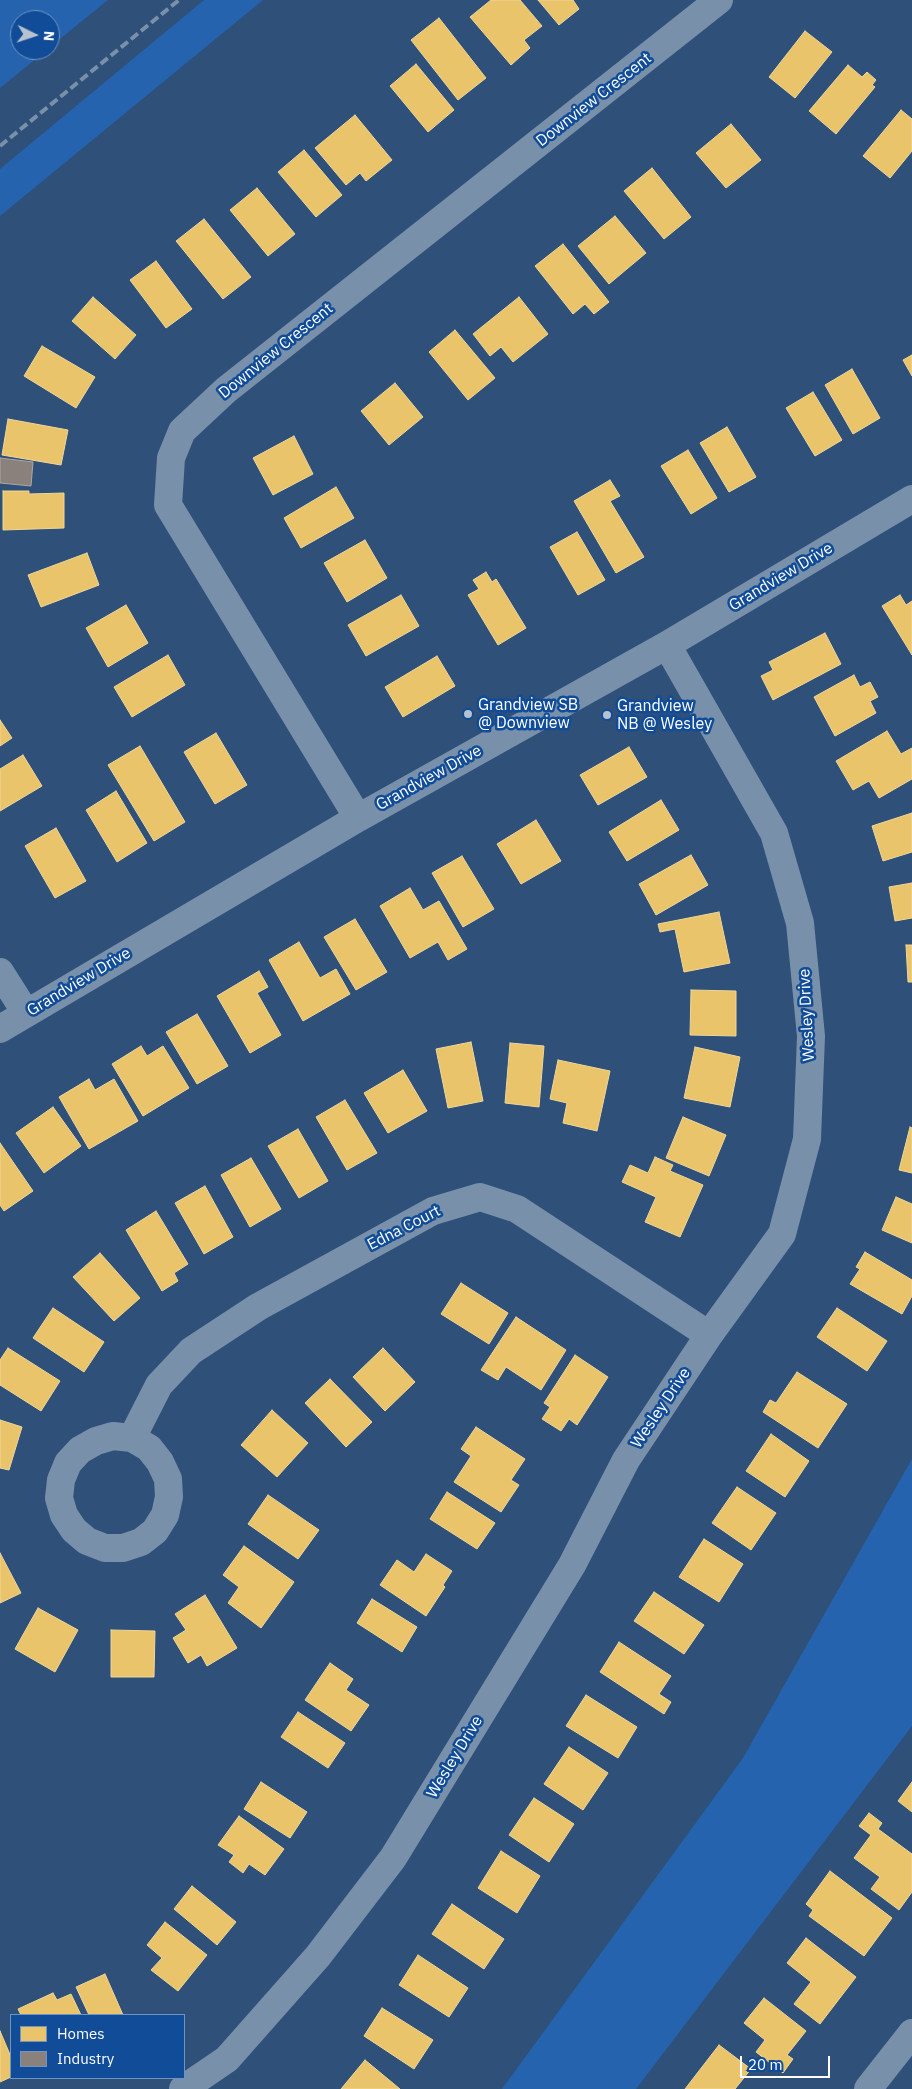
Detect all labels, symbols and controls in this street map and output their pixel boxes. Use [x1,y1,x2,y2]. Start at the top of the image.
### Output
north arrow [10,10,60,60]
text: N [40,30,58,42]
street label: Downview Crescent [532,49,656,151]
street label: Downview Crescent [215,299,337,403]
street label: Grandview Drive [726,538,836,616]
place label: Grandview SB @ Downview [478,695,578,733]
place label: Grandview NB @ Wesley [617,696,712,734]
marker: Grandview SB @ Downview [462,708,474,720]
marker: Grandview NB @ Wesley [601,709,613,721]
street label: Grandview Drive [373,741,485,815]
street label: Grandview Drive [24,943,134,1021]
street label: Wesley Drive [795,968,819,1062]
street label: Edna Court [364,1201,444,1255]
street label: Wesley Drive [627,1364,695,1452]
street label: Wesley Drive [423,1712,487,1802]
legend [10,2014,185,2079]
text: Homes [57,2024,105,2043]
scale bar [742,2046,832,2078]
text: Industry [57,2049,114,2068]
text: 20 m [748,2055,783,2074]

